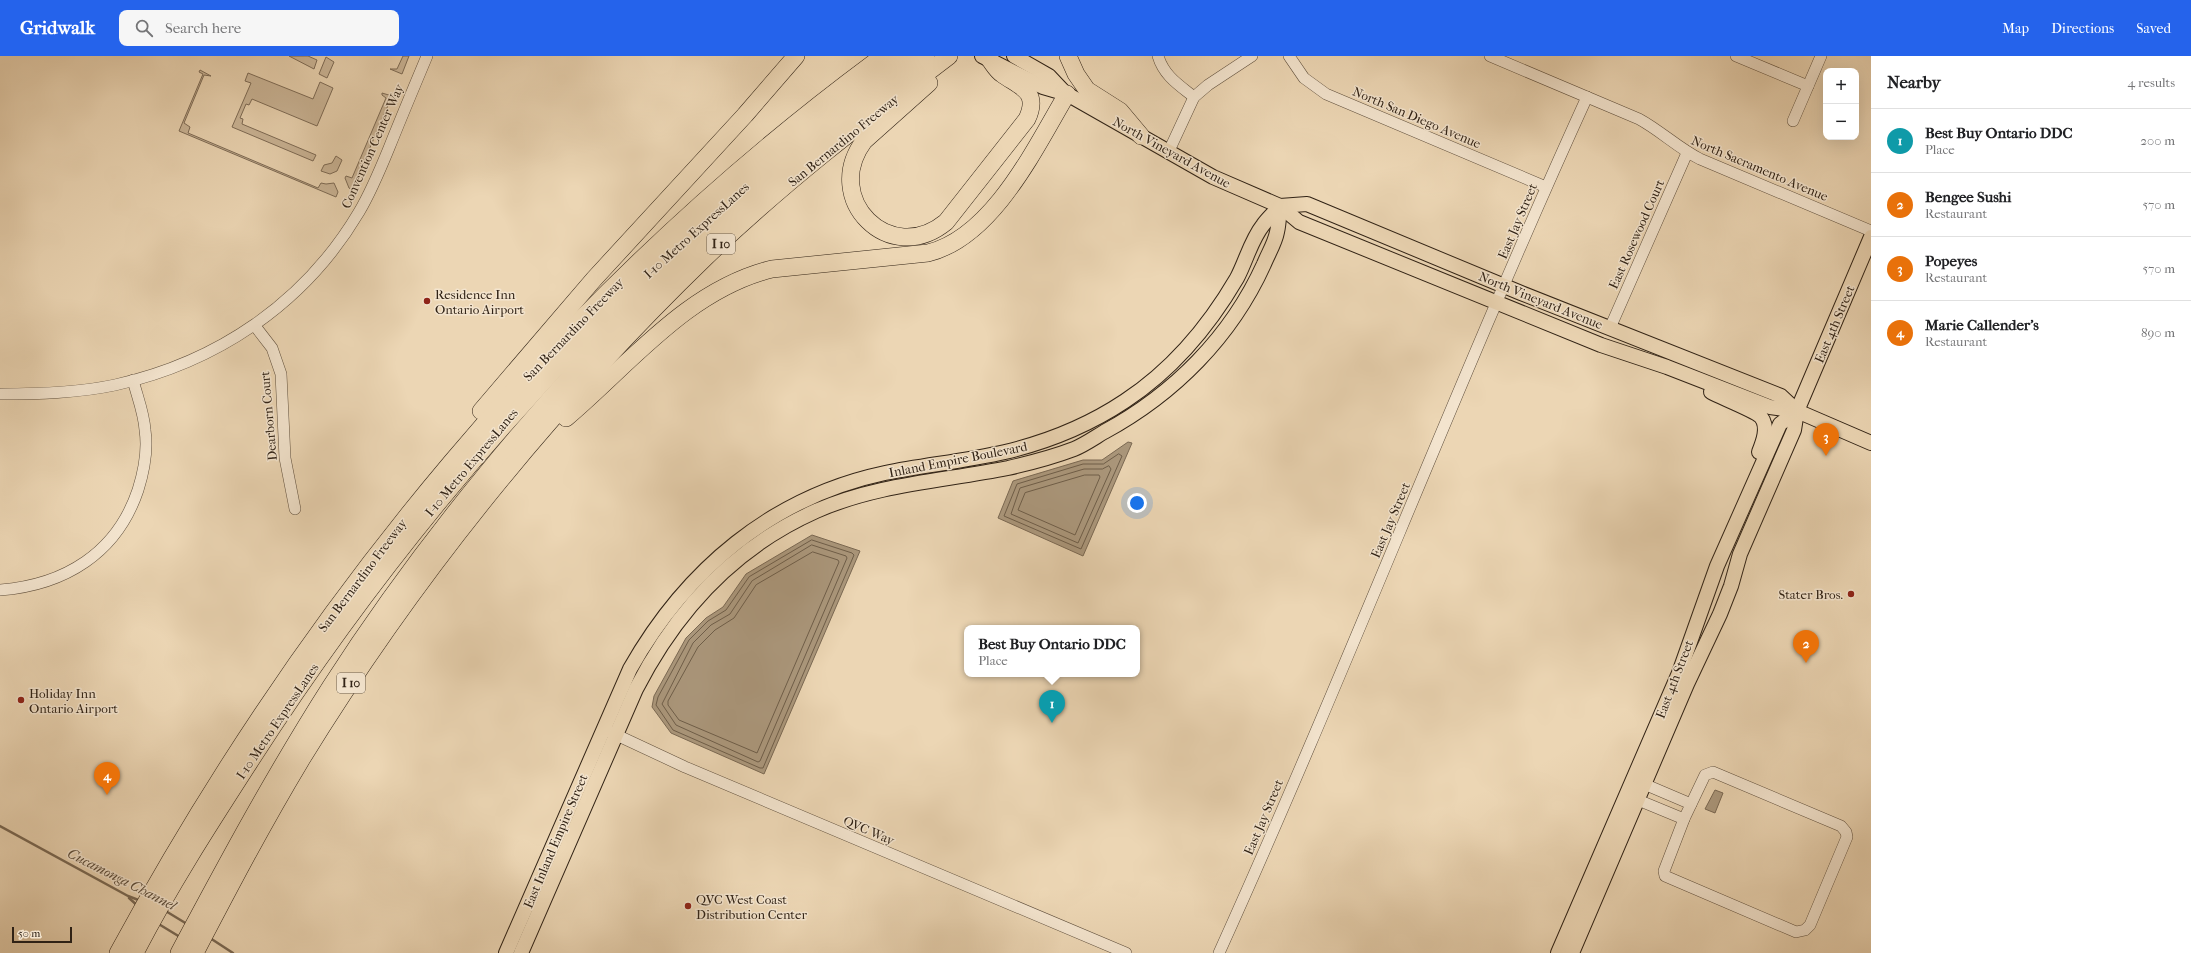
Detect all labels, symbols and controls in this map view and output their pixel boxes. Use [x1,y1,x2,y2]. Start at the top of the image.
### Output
search box [119,10,399,46]
text: Gridwalk [20,17,95,39]
icon: search [133,17,155,39]
text: Search here [165,19,241,37]
text: Map [2002,20,2029,37]
text: Directions [2051,20,2114,37]
text: Saved [2136,20,2171,37]
map controls [1823,68,1859,140]
button: + [1823,68,1859,104]
text: Nearby [1887,72,1941,92]
text: 4 results [2128,75,2175,90]
street label: Convention Center Way [338,81,407,211]
street label: North San Diego Avenue [1350,84,1484,152]
street label: San Bernardino Freeway [785,91,902,190]
button: − [1823,104,1859,140]
street label: North Vineyard Avenue [1110,114,1234,191]
text: Best Buy Ontario DDC [1925,124,2073,142]
street label: North Sacramento Avenue [1689,133,1831,204]
text: 1 [1898,133,1902,148]
text: 200 m [2140,133,2175,148]
text: Place [1925,142,1955,157]
street label: East Rosewood Court [1606,177,1668,291]
street label: I-10 Metro ExpressLanes [641,179,752,282]
street label: East Jay Street [1495,181,1540,261]
text: Bengee Sushi [1925,188,2011,206]
text: 2 [1897,197,1903,212]
text: 570 m [2142,197,2175,212]
text: Restaurant [1925,206,1987,221]
road number: I 10 [707,234,735,254]
text: Popeyes [1925,252,1977,270]
text: 3 [1897,261,1903,276]
text: 570 m [2142,261,2175,276]
street label: North Vineyard Avenue [1477,269,1606,332]
text: Restaurant [1925,270,1987,285]
street label: San Bernardino Freeway [520,274,627,384]
street label: East 4th Street [1811,283,1858,365]
place label: Residence Inn Ontario Airport [435,287,524,317]
marker: Residence Inn Ontario Airport [422,296,432,306]
text: Marie Callender's [1925,316,2039,334]
text: 4 [1896,325,1904,340]
text: 890 m [2141,325,2175,340]
text: Restaurant [1925,334,1987,349]
street label: Dearborn Court [257,370,280,461]
street label: I-10 Metro ExpressLanes [422,405,521,519]
pin: 3 [1813,423,1839,456]
street label: Inland Empire Boulevard [888,439,1030,480]
street label: East Jay Street [1368,480,1413,560]
your location [1127,493,1147,513]
street label: San Bernardino Freeway [315,515,410,635]
place label: Stater Bros. [1778,587,1843,602]
marker: Stater Bros. [1846,589,1856,599]
popup [964,625,1140,677]
pin: 2 [1793,630,1819,663]
text: Best Buy Ontario DDC [978,635,1126,653]
street label: East 4th Street [1653,637,1696,721]
text: Place [978,653,1008,668]
street label: I-10 Metro ExpressLanes [233,660,322,782]
road number: I 10 [337,673,365,693]
place label: Holiday Inn Ontario Airport [29,686,118,716]
pin: 1 [1039,690,1065,723]
marker: Holiday Inn Ontario Airport [16,695,26,705]
pin: 4 [94,762,120,795]
street label: East Inland Empire Street [520,772,591,911]
street label: East Jay Street [1241,777,1286,857]
street label: QVC Way [841,813,898,848]
water label: Cucamonga Channel [65,845,180,915]
place label: QVC West Coast Distribution Center [696,892,807,922]
marker: QVC West Coast Distribution Center [683,901,693,911]
scale bar [12,925,72,944]
text: 50 m [18,927,40,940]

